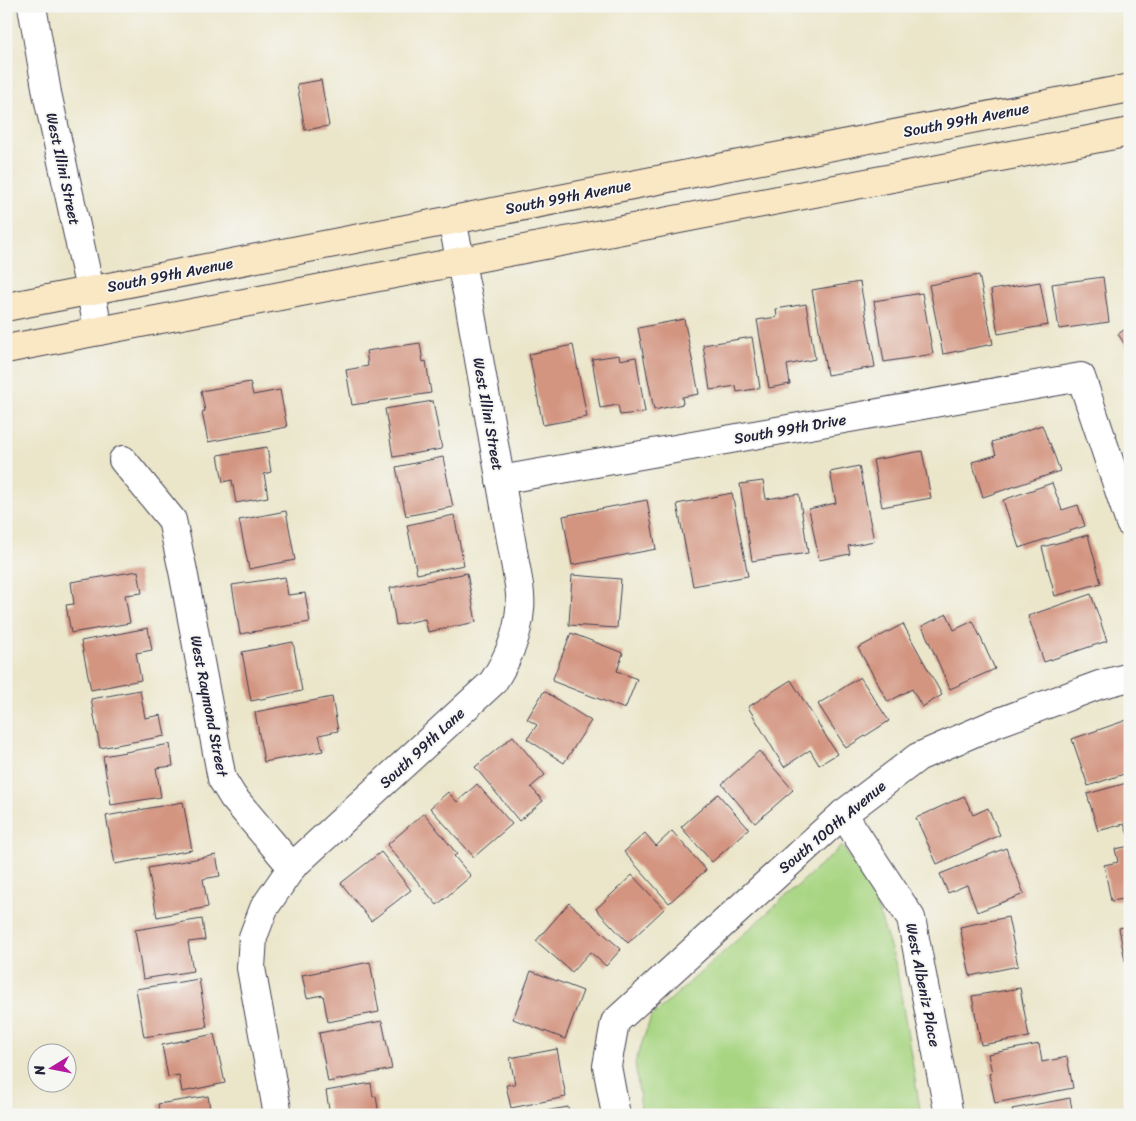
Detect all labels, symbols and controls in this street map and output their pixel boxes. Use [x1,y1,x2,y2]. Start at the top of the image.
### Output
street label: South 99th Avenue [901,95,1031,145]
street label: West Illini Street [38,110,88,228]
street label: South 99th Avenue [503,172,633,222]
street label: South 99th Avenue [105,250,235,300]
street label: West Illini Street [465,355,511,473]
street label: South 99th Drive [732,406,848,452]
street label: West Raymond Street [183,633,236,780]
street label: South 99th Lane [373,701,471,795]
street label: South 100th Avenue [772,774,892,880]
street label: West Albeniz Place [898,921,948,1050]
north arrow [28,1044,78,1094]
text: N [26,1063,53,1078]

